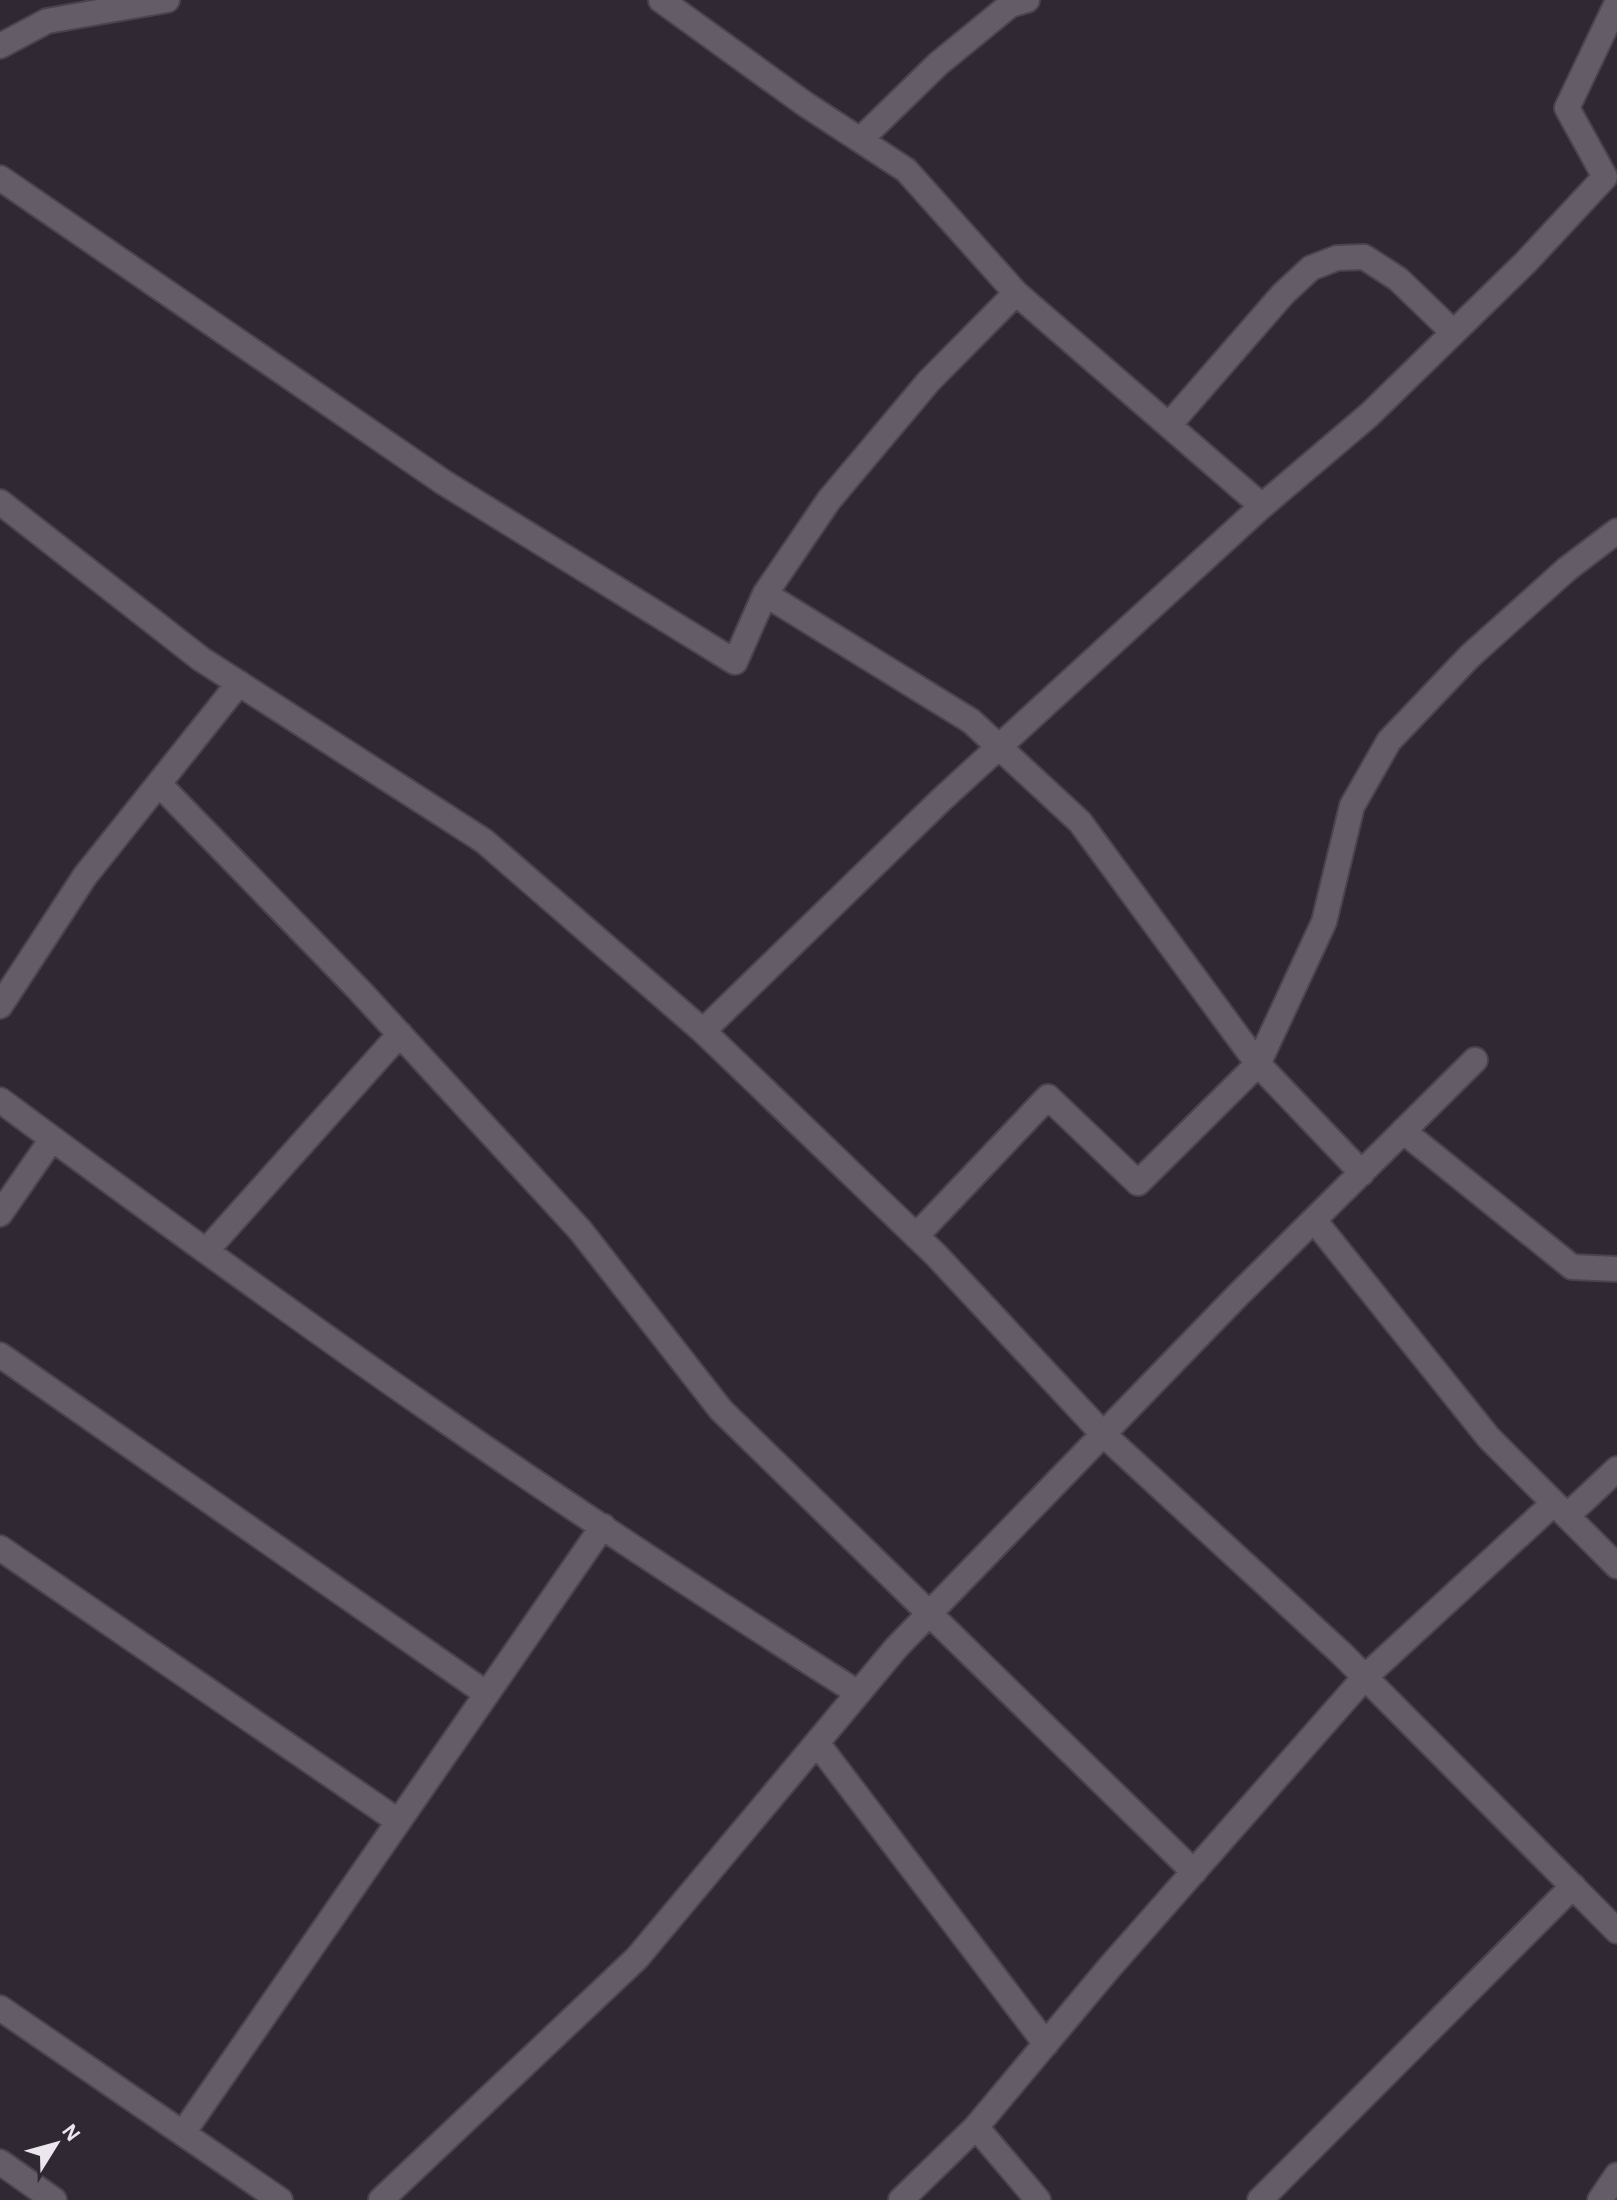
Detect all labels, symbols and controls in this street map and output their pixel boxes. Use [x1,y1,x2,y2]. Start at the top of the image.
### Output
north arrow [16,2104,96,2184]
text: N [58,2120,85,2145]

